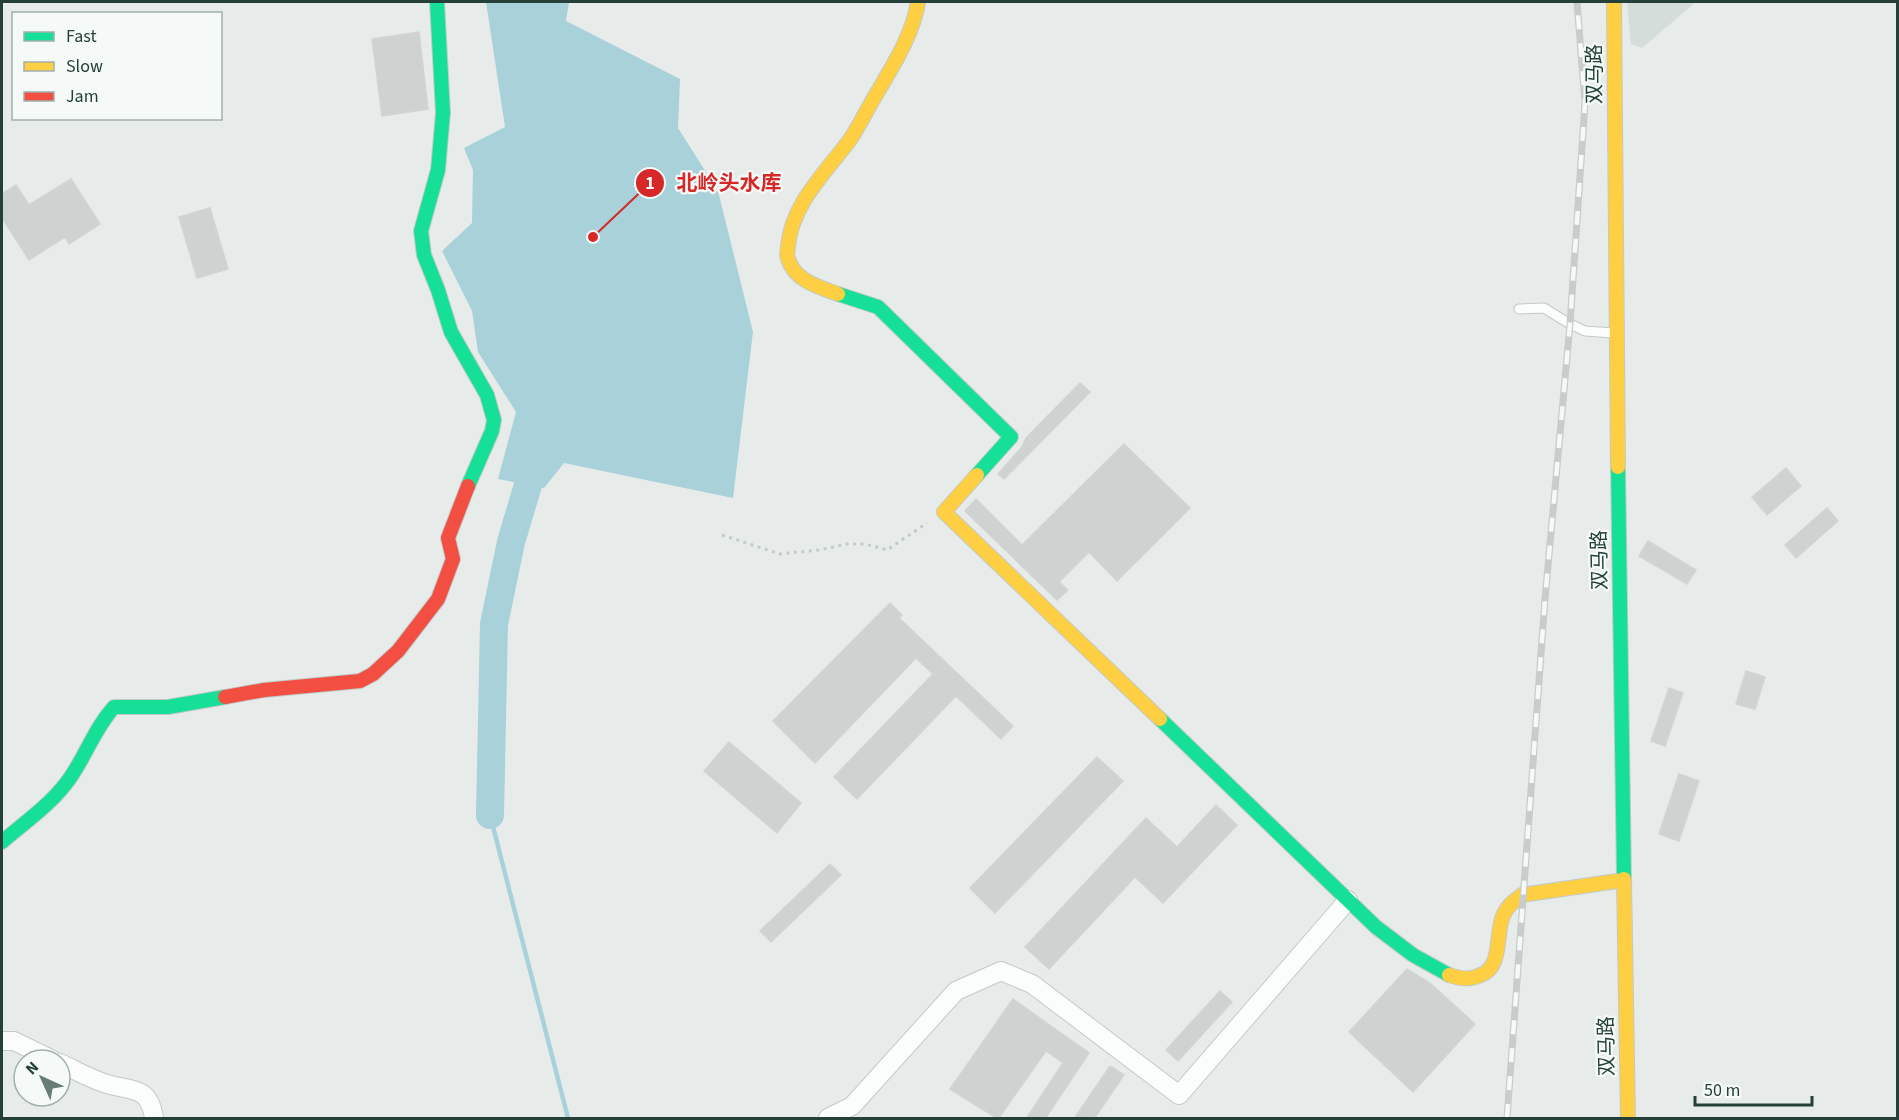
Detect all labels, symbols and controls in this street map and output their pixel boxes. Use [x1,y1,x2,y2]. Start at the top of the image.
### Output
legend [12,12,222,120]
text: Fast [66,24,97,49]
street label: 双马路 [1581,44,1609,104]
text: Slow [66,54,103,79]
text: Jam [66,84,99,109]
callout: 北岭头水库 [635,163,794,202]
text: 北岭头水库 [677,168,782,198]
text: 1 [645,171,655,196]
street label: 双马路 [1585,530,1615,590]
street label: 双马路 [1592,1016,1622,1076]
north arrow [12,1048,72,1108]
text: N [21,1057,44,1080]
scale bar [1695,1069,1812,1107]
text: 50 m [1704,1078,1740,1103]

